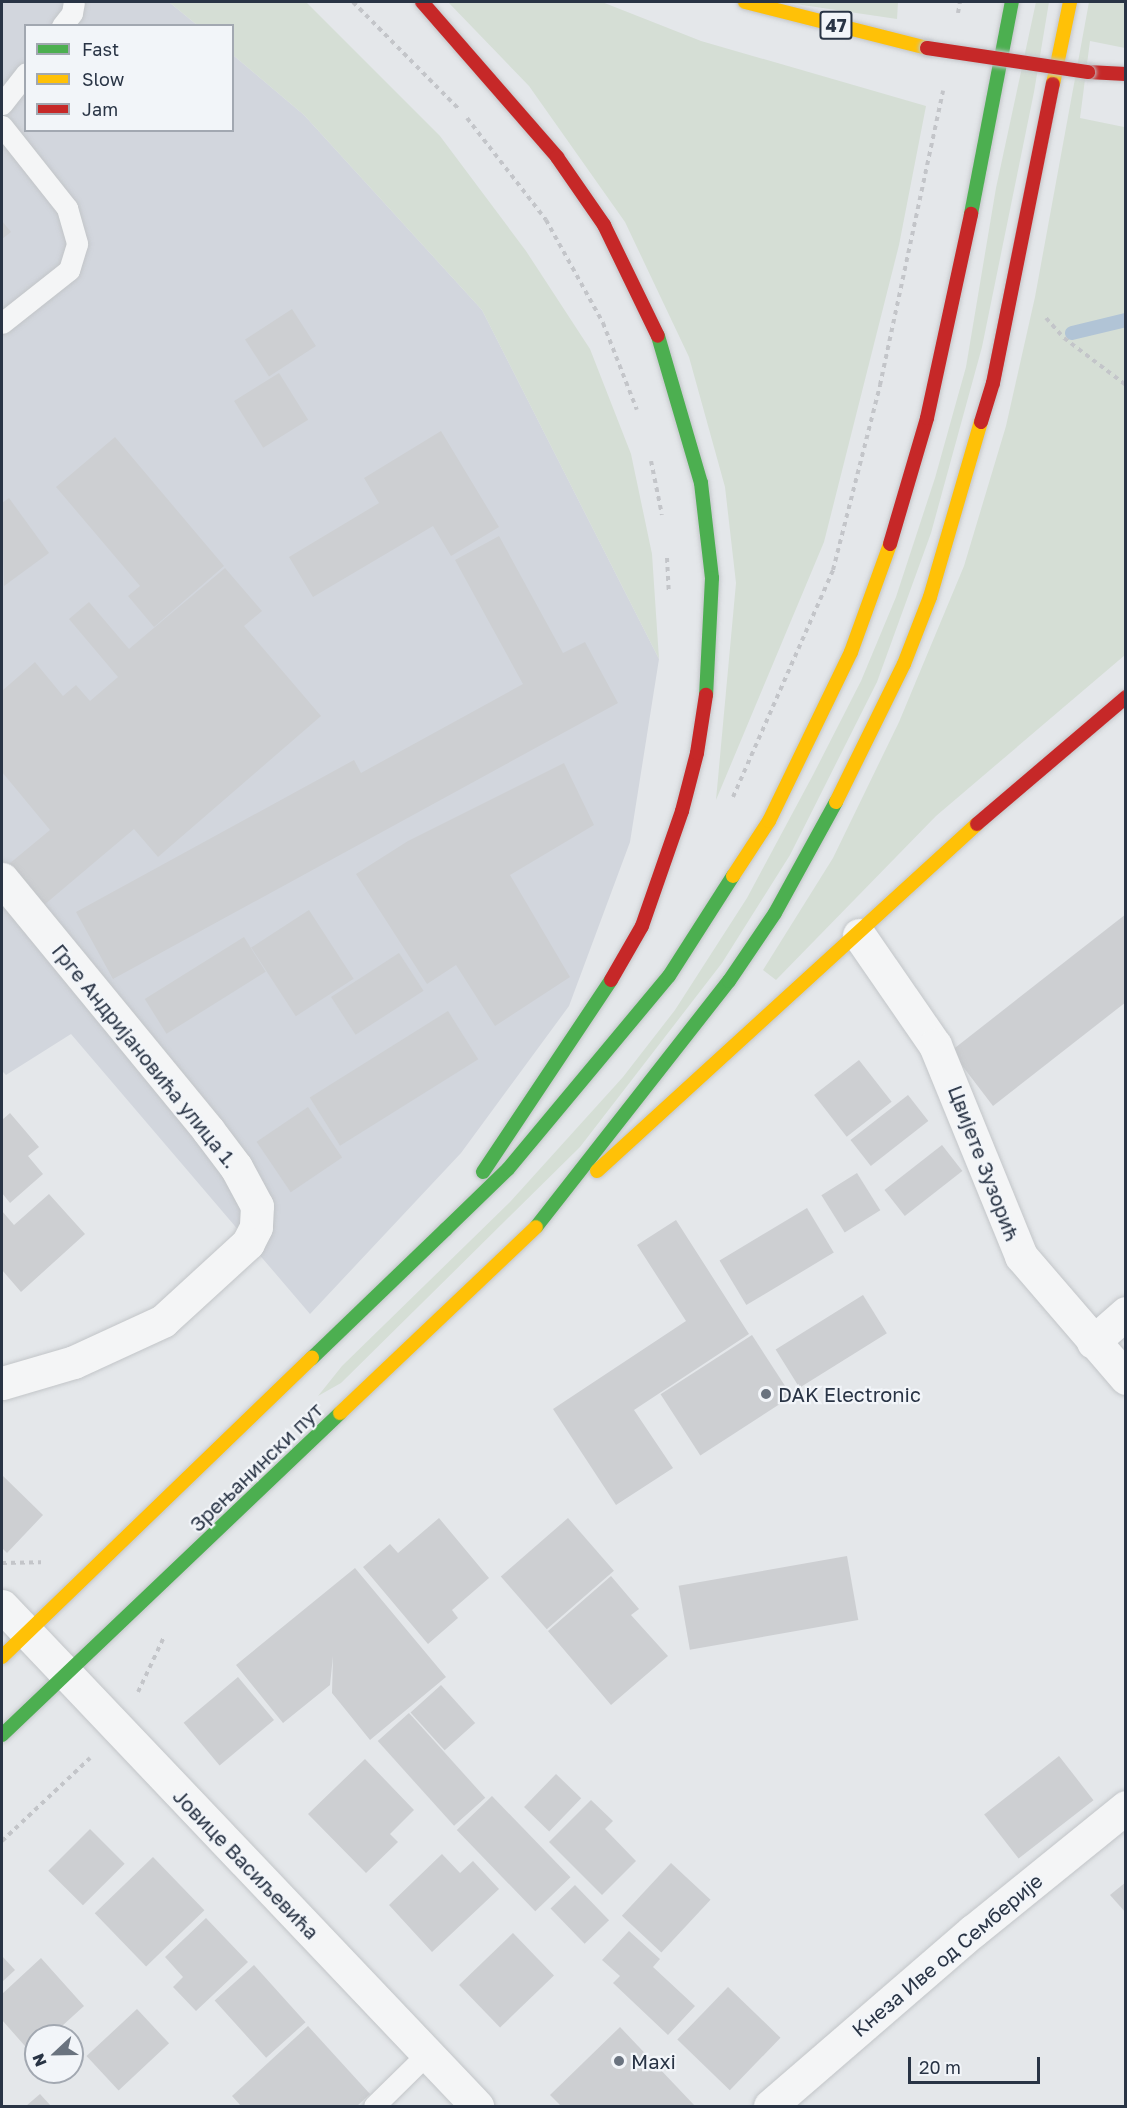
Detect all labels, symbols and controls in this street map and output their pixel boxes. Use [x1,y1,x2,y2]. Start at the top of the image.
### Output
road number: 47 [818,10,854,40]
legend [24,24,234,132]
text: Fast [82,38,119,60]
text: Slow [82,68,124,90]
text: Jam [82,98,118,120]
street label: Грге Андријановића улица 1. [47,939,243,1173]
street label: Цвијете Зузорић [943,1082,1025,1244]
place label: DAK Electronic [778,1382,921,1406]
marker: DAK Electronic [759,1387,773,1401]
street label: Зрењанински пут [185,1398,327,1536]
street label: Јовице Васиљевића [168,1784,324,1944]
street label: Кнеза Иве од Семберије [847,1868,1047,2042]
north arrow [24,2024,84,2084]
scale bar [911,2045,1043,2083]
place label: Maxi [631,2049,676,2073]
text: N [28,2051,51,2069]
marker: Maxi [612,2054,626,2068]
text: 20 m [919,2056,961,2078]

